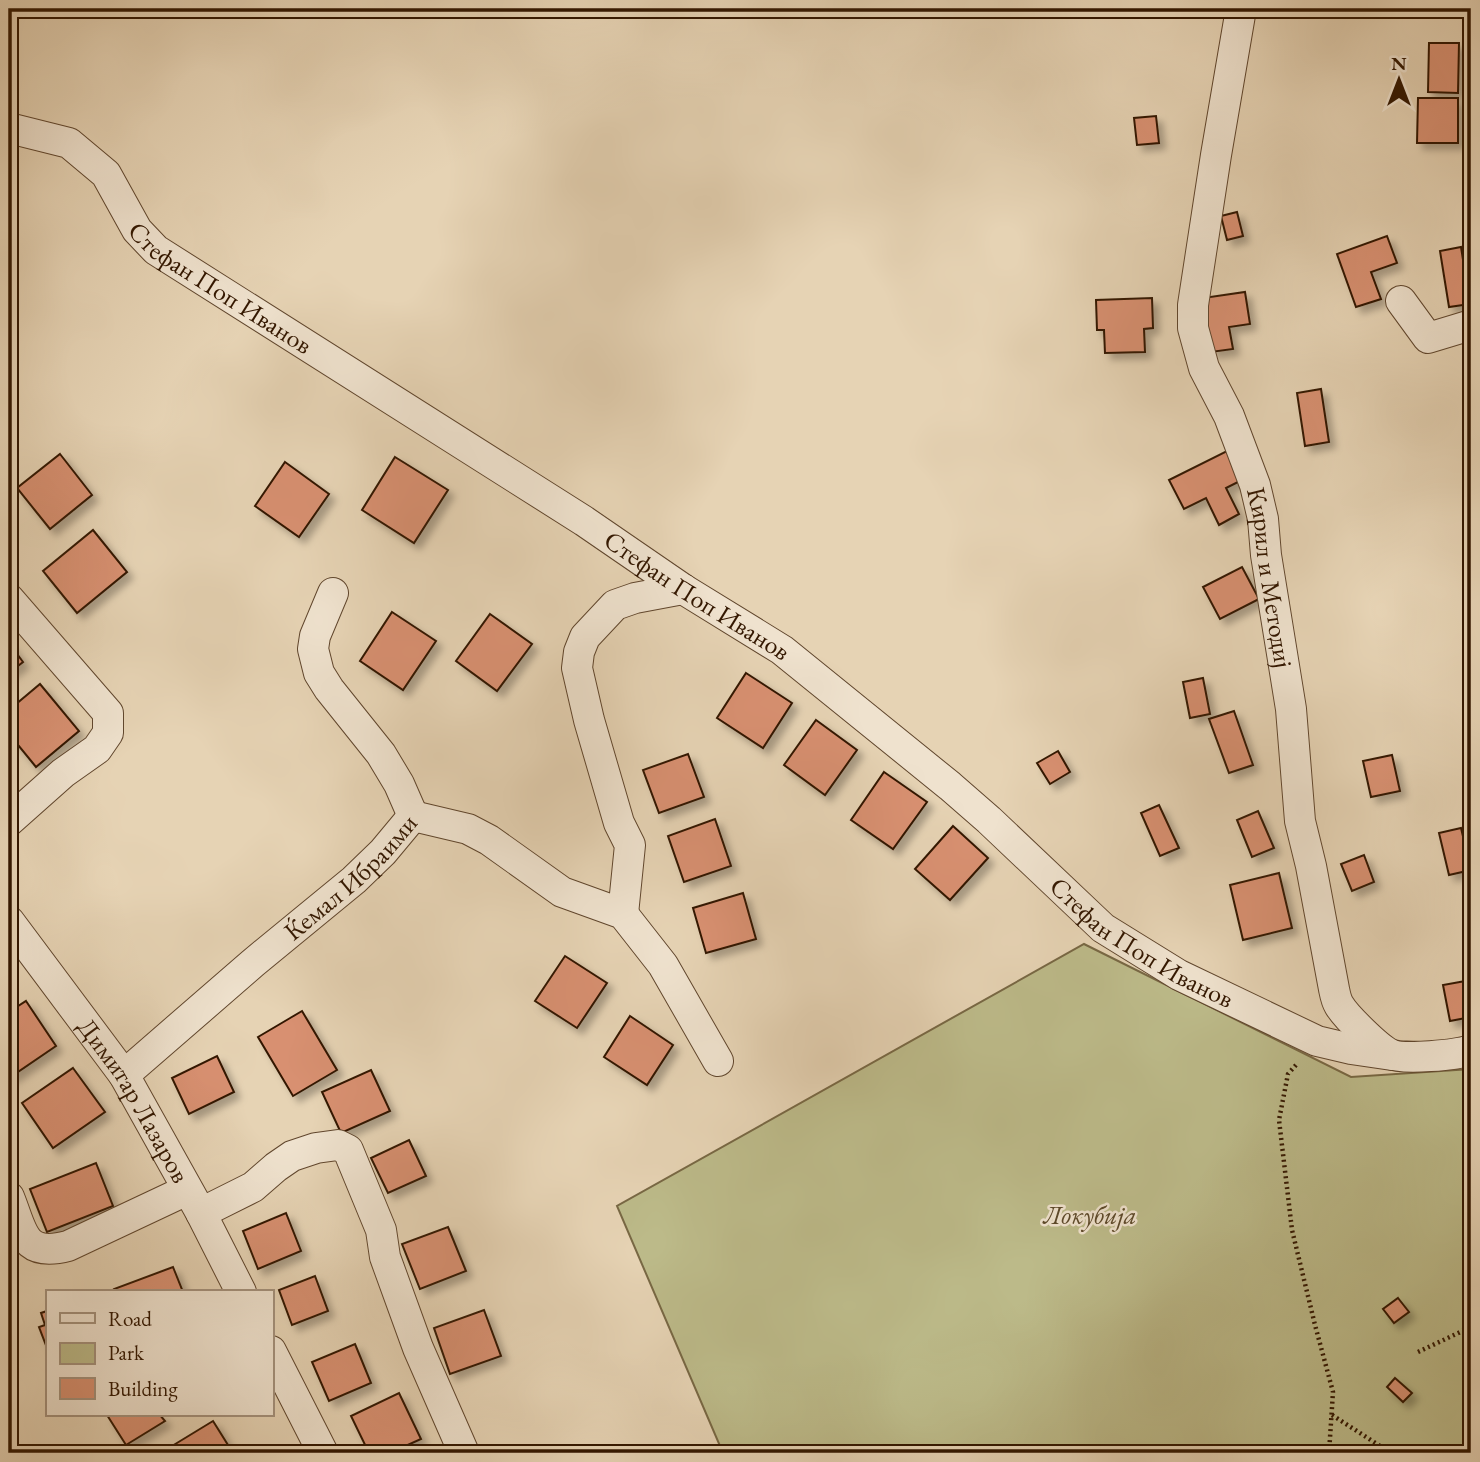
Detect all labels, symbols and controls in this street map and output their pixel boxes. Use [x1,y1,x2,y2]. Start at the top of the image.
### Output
north arrow [1364,46,1434,116]
text: N [1391,51,1407,76]
street label: Стефан Поп Иванов [121,214,319,362]
street label: Кирил и Методиј [1239,484,1301,670]
street label: Стефан Поп Иванов [598,523,798,668]
street label: Ќемал Ибраими [277,807,425,948]
street label: Стефан Поп Иванов [1042,869,1239,1016]
street label: Димитар Лазаров [70,1011,198,1189]
park label: Локубија [1042,1198,1136,1232]
legend [46,1290,273,1416]
text: Road [108,1305,152,1332]
text: Park [108,1339,145,1366]
text: Building [108,1375,178,1402]

